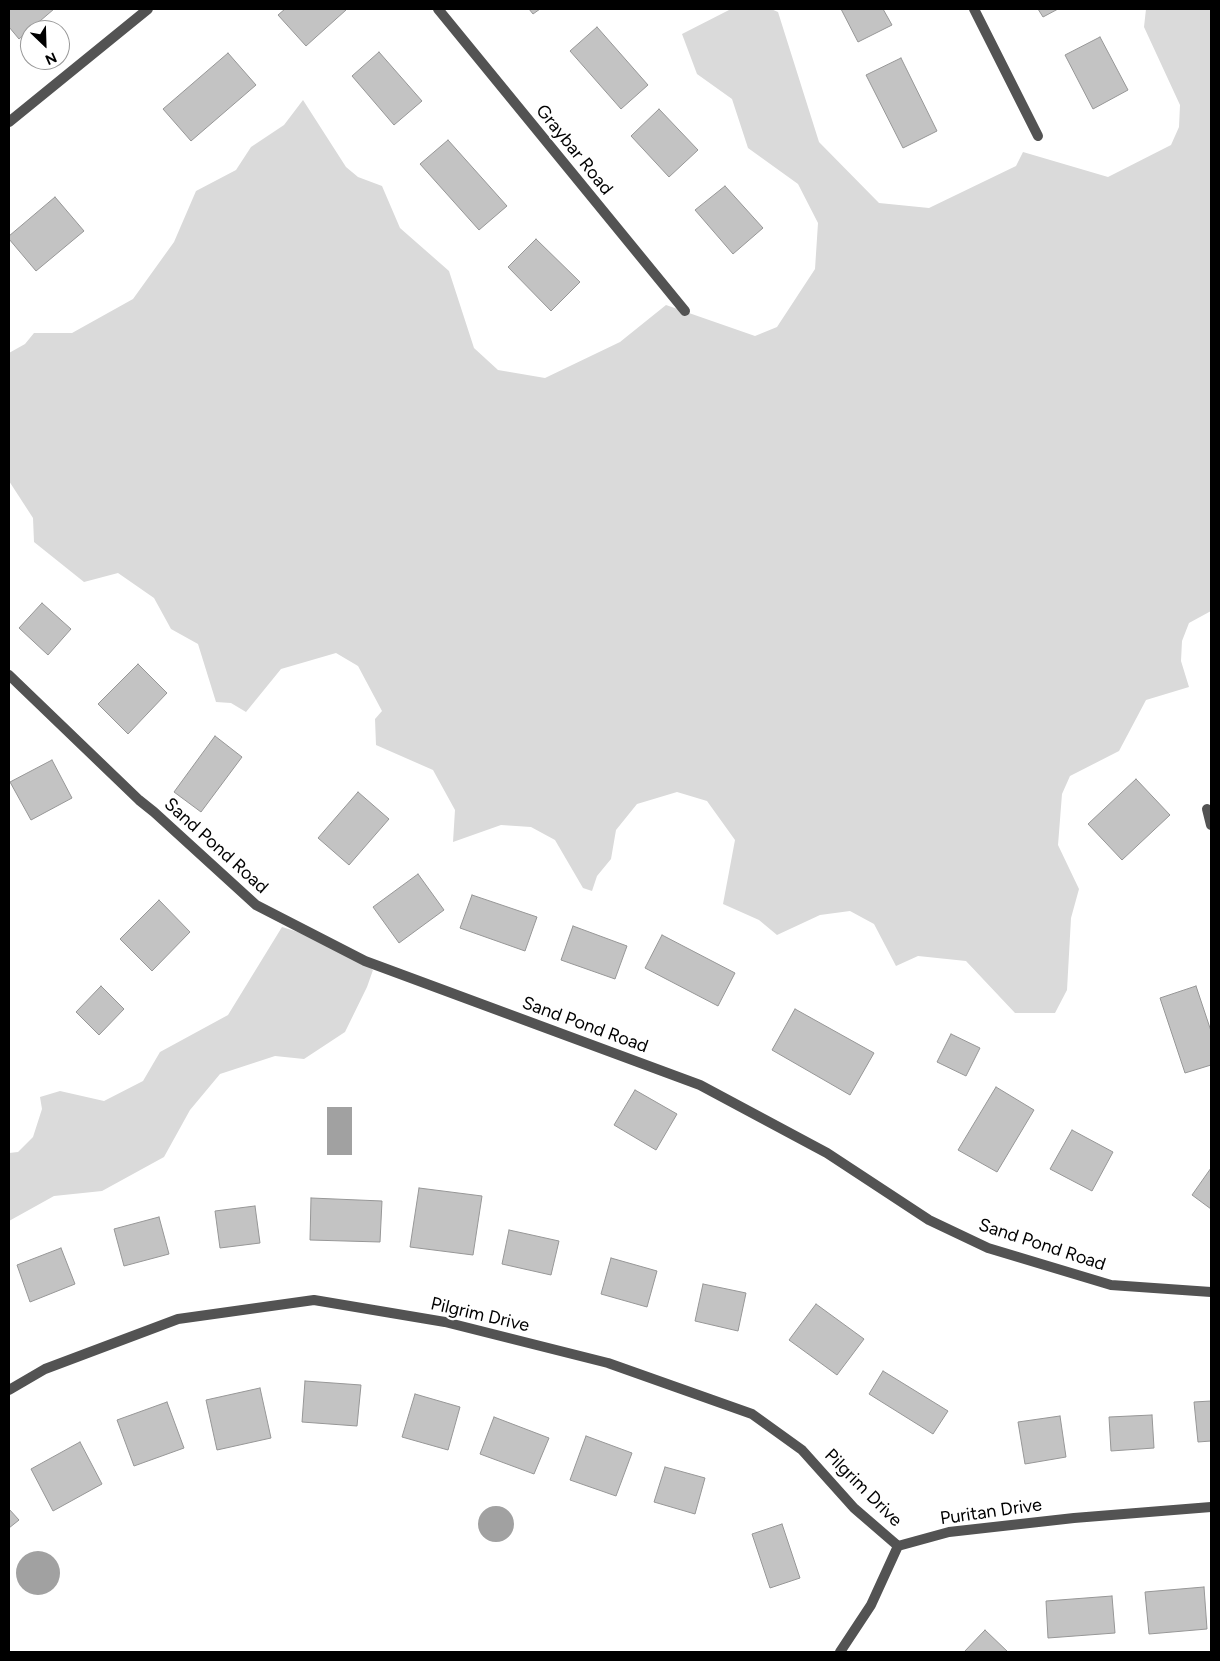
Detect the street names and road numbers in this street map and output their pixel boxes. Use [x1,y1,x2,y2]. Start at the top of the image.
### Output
street label: Graybar Road [531,100,617,200]
street label: Sand Pond Road [160,794,272,898]
street label: Sand Pond Road [519,992,651,1058]
street label: Sand Pond Road [976,1214,1108,1276]
street label: Pilgrim Drive [428,1293,532,1337]
street label: Pilgrim Drive [820,1445,906,1531]
street label: Puritan Drive [939,1494,1043,1530]

